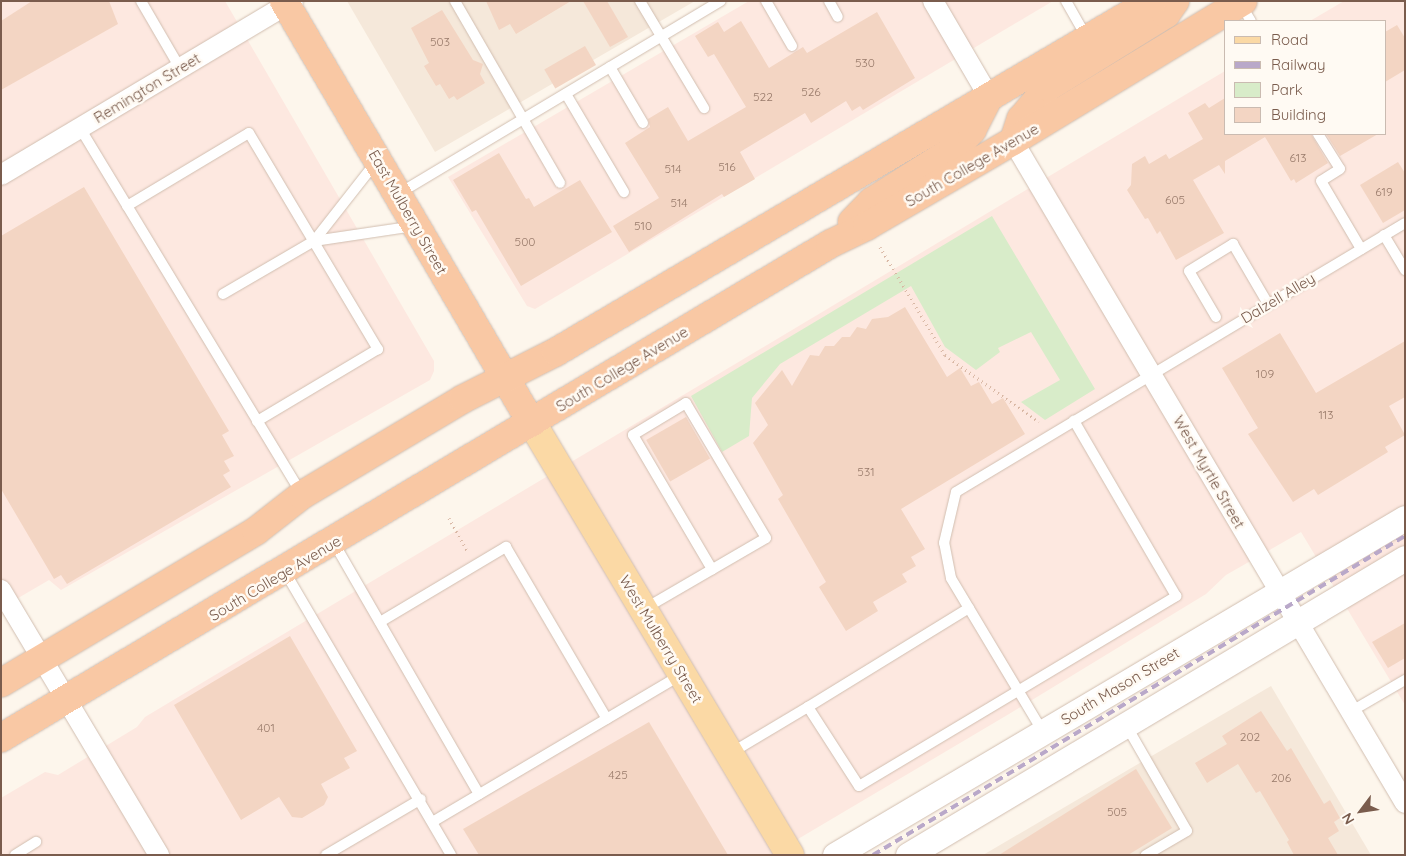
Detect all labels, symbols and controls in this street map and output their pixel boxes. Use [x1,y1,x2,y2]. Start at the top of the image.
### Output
legend [1224,20,1386,135]
text: Road [1271,30,1308,49]
house number: 503 [430,35,450,49]
street label: Remington Street [90,49,204,127]
text: Railway [1271,55,1326,74]
house number: 530 [855,56,875,70]
text: Park [1271,80,1303,99]
house number: 526 [801,85,821,99]
house number: 522 [753,90,773,104]
text: Building [1271,105,1326,124]
street label: South College Avenue [902,120,1042,210]
street label: East Mulberry Street [365,146,451,278]
house number: 613 [1289,151,1307,165]
house number: 516 [718,160,736,174]
house number: 514 [664,162,682,176]
house number: 619 [1375,185,1393,199]
house number: 605 [1165,193,1185,207]
house number: 514 [670,196,688,210]
house number: 510 [634,219,652,233]
house number: 500 [515,235,535,249]
street label: Dalzell Alley [1238,269,1318,327]
street label: South College Avenue [553,322,691,416]
house number: 109 [1256,367,1274,381]
house number: 113 [1318,408,1334,422]
street label: West Myrtle Street [1169,412,1249,532]
house number: 531 [857,465,875,479]
street label: South College Avenue [206,531,344,625]
street label: West Mulberry Street [616,572,706,706]
street label: South Mason Street [1057,644,1183,728]
house number: 401 [257,721,275,735]
house number: 202 [1240,730,1260,744]
house number: 425 [608,768,628,782]
house number: 206 [1271,771,1291,785]
north arrow [1336,786,1386,836]
house number: 505 [1107,805,1127,819]
text: N [1338,810,1359,828]

